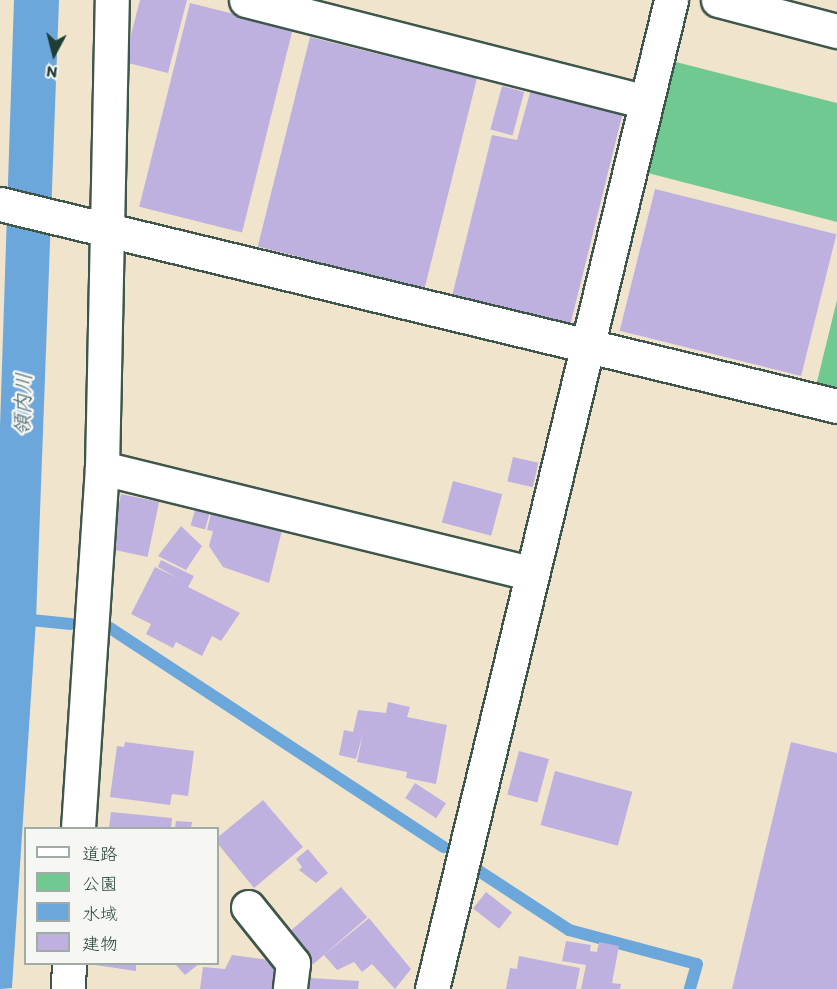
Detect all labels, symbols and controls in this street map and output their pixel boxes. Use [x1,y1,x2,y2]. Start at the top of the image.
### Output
north arrow [24,24,84,84]
text: N [45,62,58,82]
water label: 領内川 [9,372,37,436]
legend [24,827,219,965]
text: 道路 [82,843,118,865]
text: 公園 [82,873,118,895]
text: 水域 [82,903,118,925]
text: 建物 [82,933,118,955]

